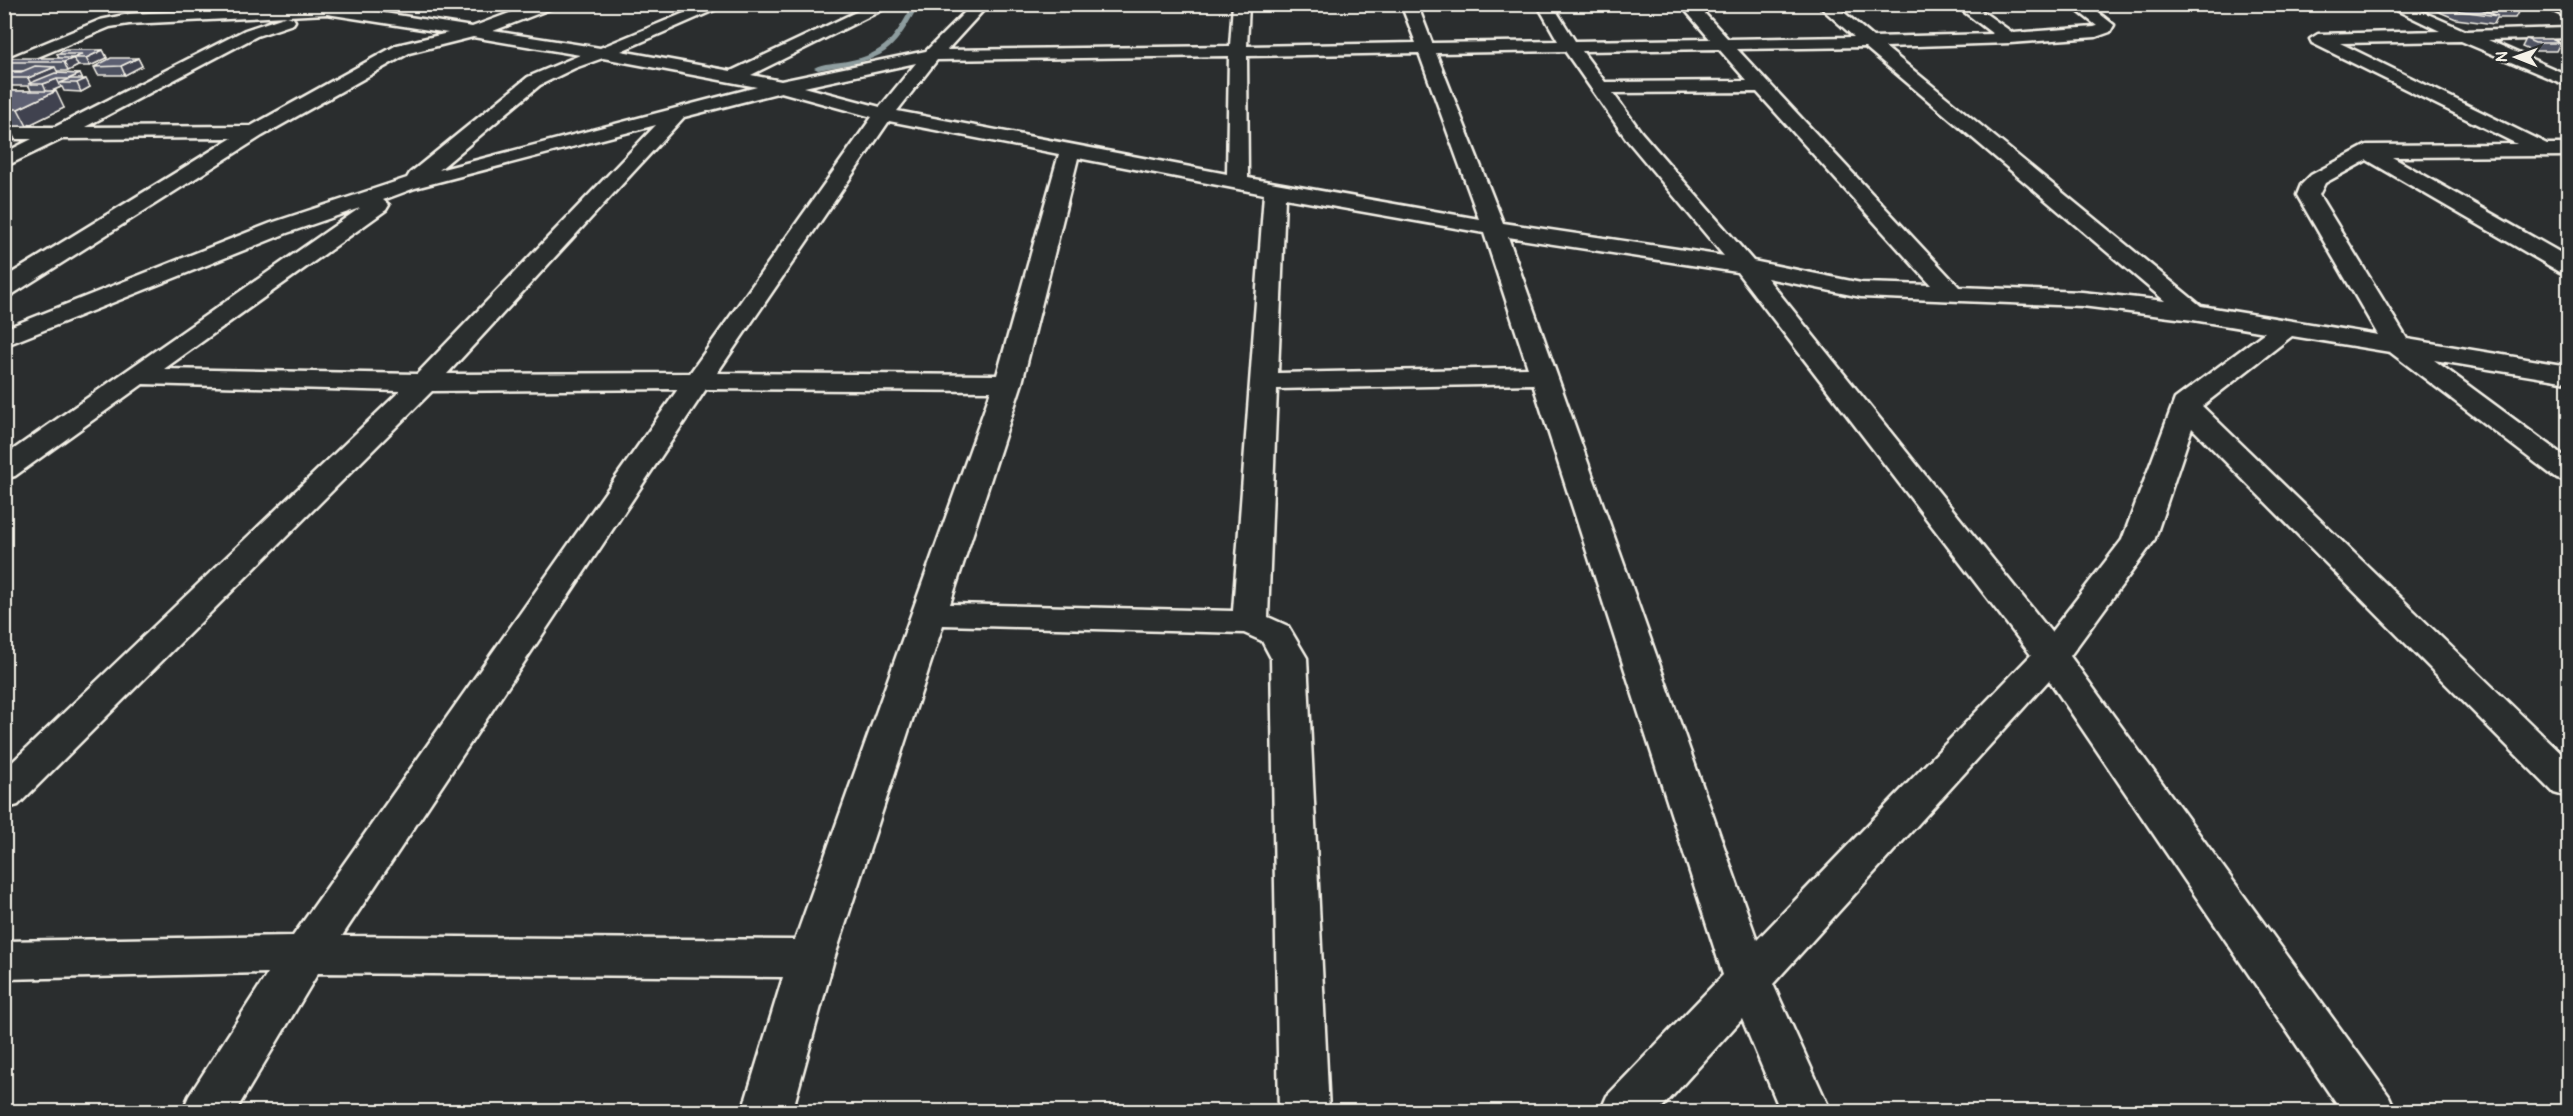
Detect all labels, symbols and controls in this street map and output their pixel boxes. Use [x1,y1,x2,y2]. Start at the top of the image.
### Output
north arrow [2486,27,2546,87]
text: N [2492,51,2512,62]

